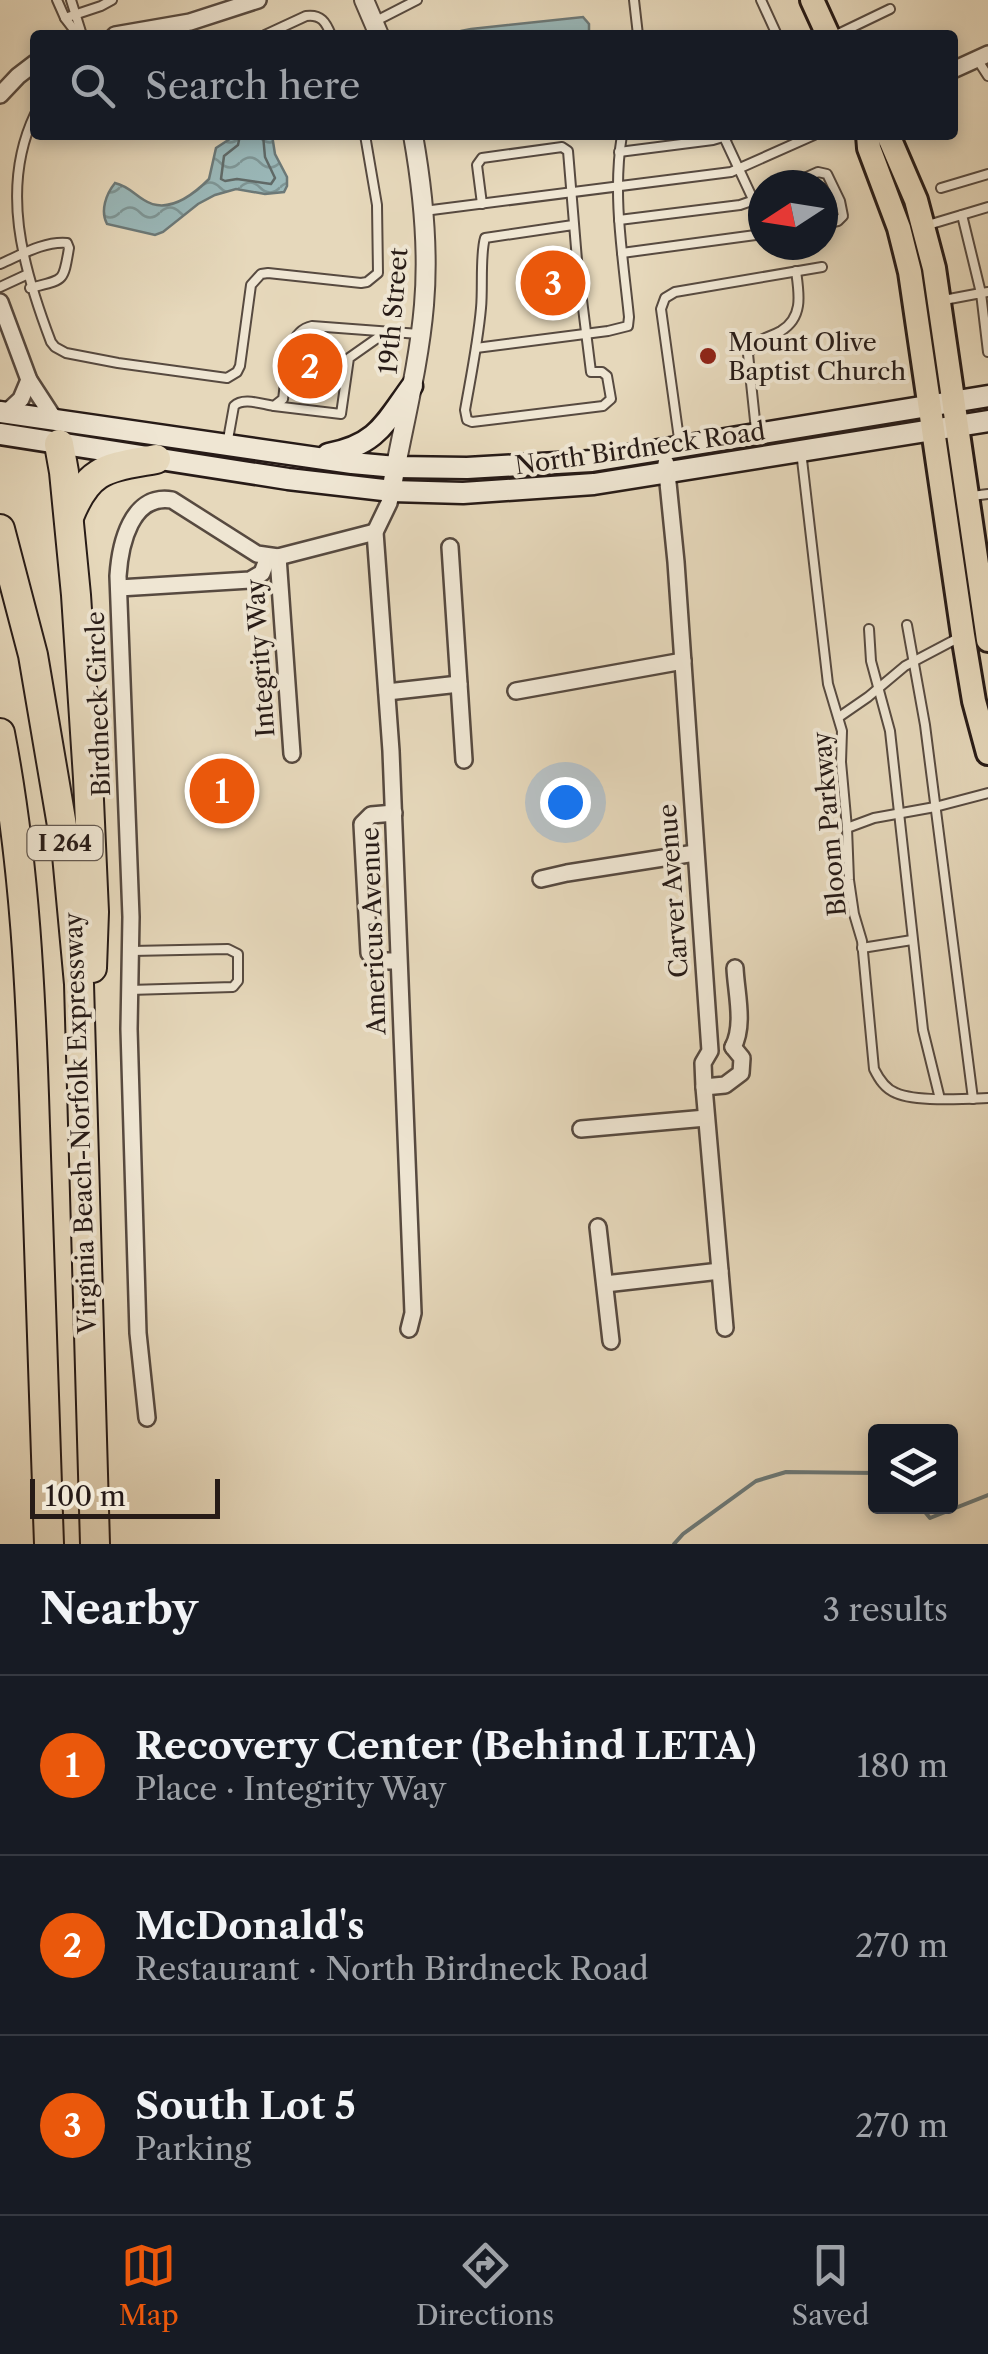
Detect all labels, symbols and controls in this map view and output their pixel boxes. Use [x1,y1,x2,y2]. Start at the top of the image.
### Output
search box [30,30,958,140]
icon: search [65,58,120,113]
text: Search here [145,62,360,109]
north arrow [748,170,838,260]
street label: 19th Street [373,246,414,376]
pin: 3 [520,246,586,320]
place label: Mount Olive Baptist Church [728,327,906,387]
pin: 2 [278,328,342,404]
marker: Mount Olive Baptist Church [697,345,719,367]
street label: North Birdneck Road [513,416,767,481]
street label: Integrity Way [239,577,281,738]
street label: Birdneck Circle [80,611,117,797]
street label: Bloom Parkway [806,729,853,918]
pin: 1 [190,754,254,828]
your location [540,777,591,828]
street label: Carver Avenue [652,803,695,979]
road number: I 264 [28,826,102,860]
street label: Americus Avenue [354,827,393,1036]
street label: Virginia Beach-Norfolk Expressway [58,911,103,1335]
map controls [868,1424,958,1514]
button: layers [868,1424,958,1514]
scale bar [30,1474,220,1518]
text: 100 m [45,1479,126,1513]
text: Nearby [40,1583,198,1635]
text: 3 results [822,1590,948,1629]
text: Recovery Center (Behind LETA) [135,1722,756,1769]
text: 1 [65,1746,80,1785]
text: 180 m [857,1746,948,1785]
text: Place · Integrity Way [135,1769,446,1808]
text: McDonald's [135,1902,365,1949]
text: 2 [63,1926,82,1965]
text: 270 m [855,1926,948,1965]
text: Restaurant · North Birdneck Road [135,1949,649,1988]
text: South Lot 5 [135,2082,356,2129]
text: 3 [63,2106,82,2145]
text: 270 m [855,2106,948,2145]
text: Parking [135,2129,251,2168]
tab: Map [119,2238,179,2332]
tab: Directions [416,2238,554,2332]
tab: Saved [792,2238,869,2332]

